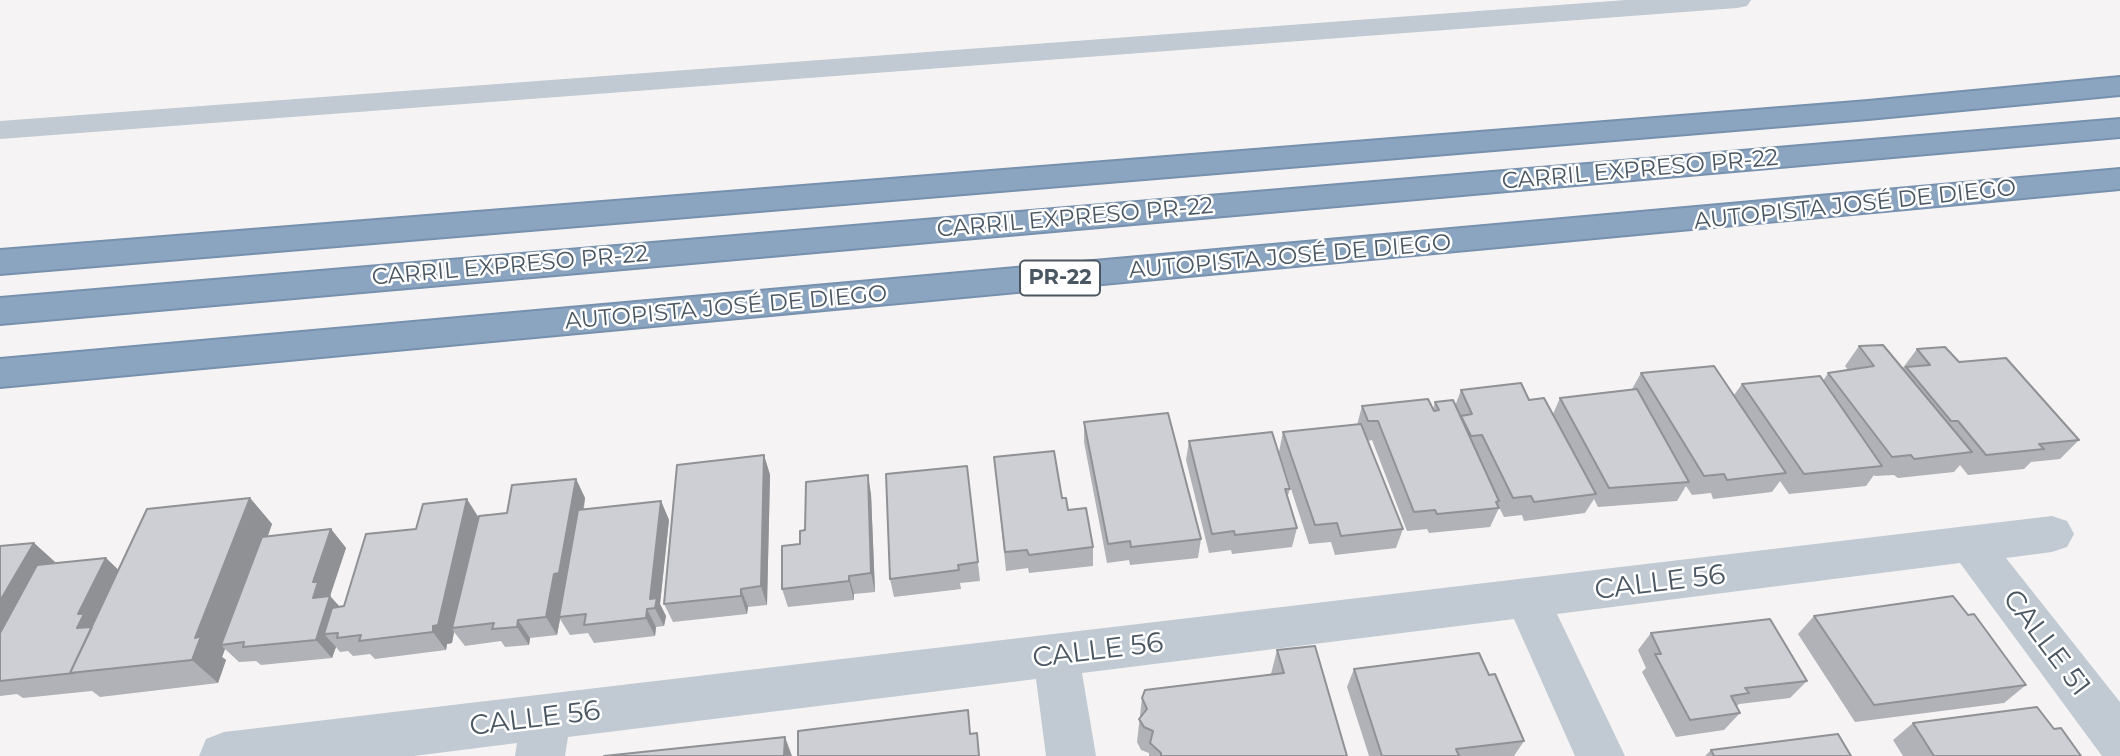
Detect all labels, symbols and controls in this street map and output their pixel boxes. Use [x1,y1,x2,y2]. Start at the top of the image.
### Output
street label: CARRIL EXPRESO PR-22 [1501,144,1779,196]
street label: AUTOPISTA JOSÉ DE DIEGO [1693,174,2017,236]
street label: CARRIL EXPRESO PR-22 [936,192,1214,244]
street label: AUTOPISTA JOSÉ DE DIEGO [1128,229,1452,285]
street label: CARRIL EXPRESO PR-22 [371,240,649,292]
road number: PR-22 [1020,260,1100,296]
street label: AUTOPISTA JOSÉ DE DIEGO [564,280,888,336]
street label: CALLE 56 [1593,558,1727,608]
street label: CALLE 51 [1995,583,2097,703]
street label: CALLE 56 [1031,626,1165,676]
street label: CALLE 56 [468,694,602,744]

